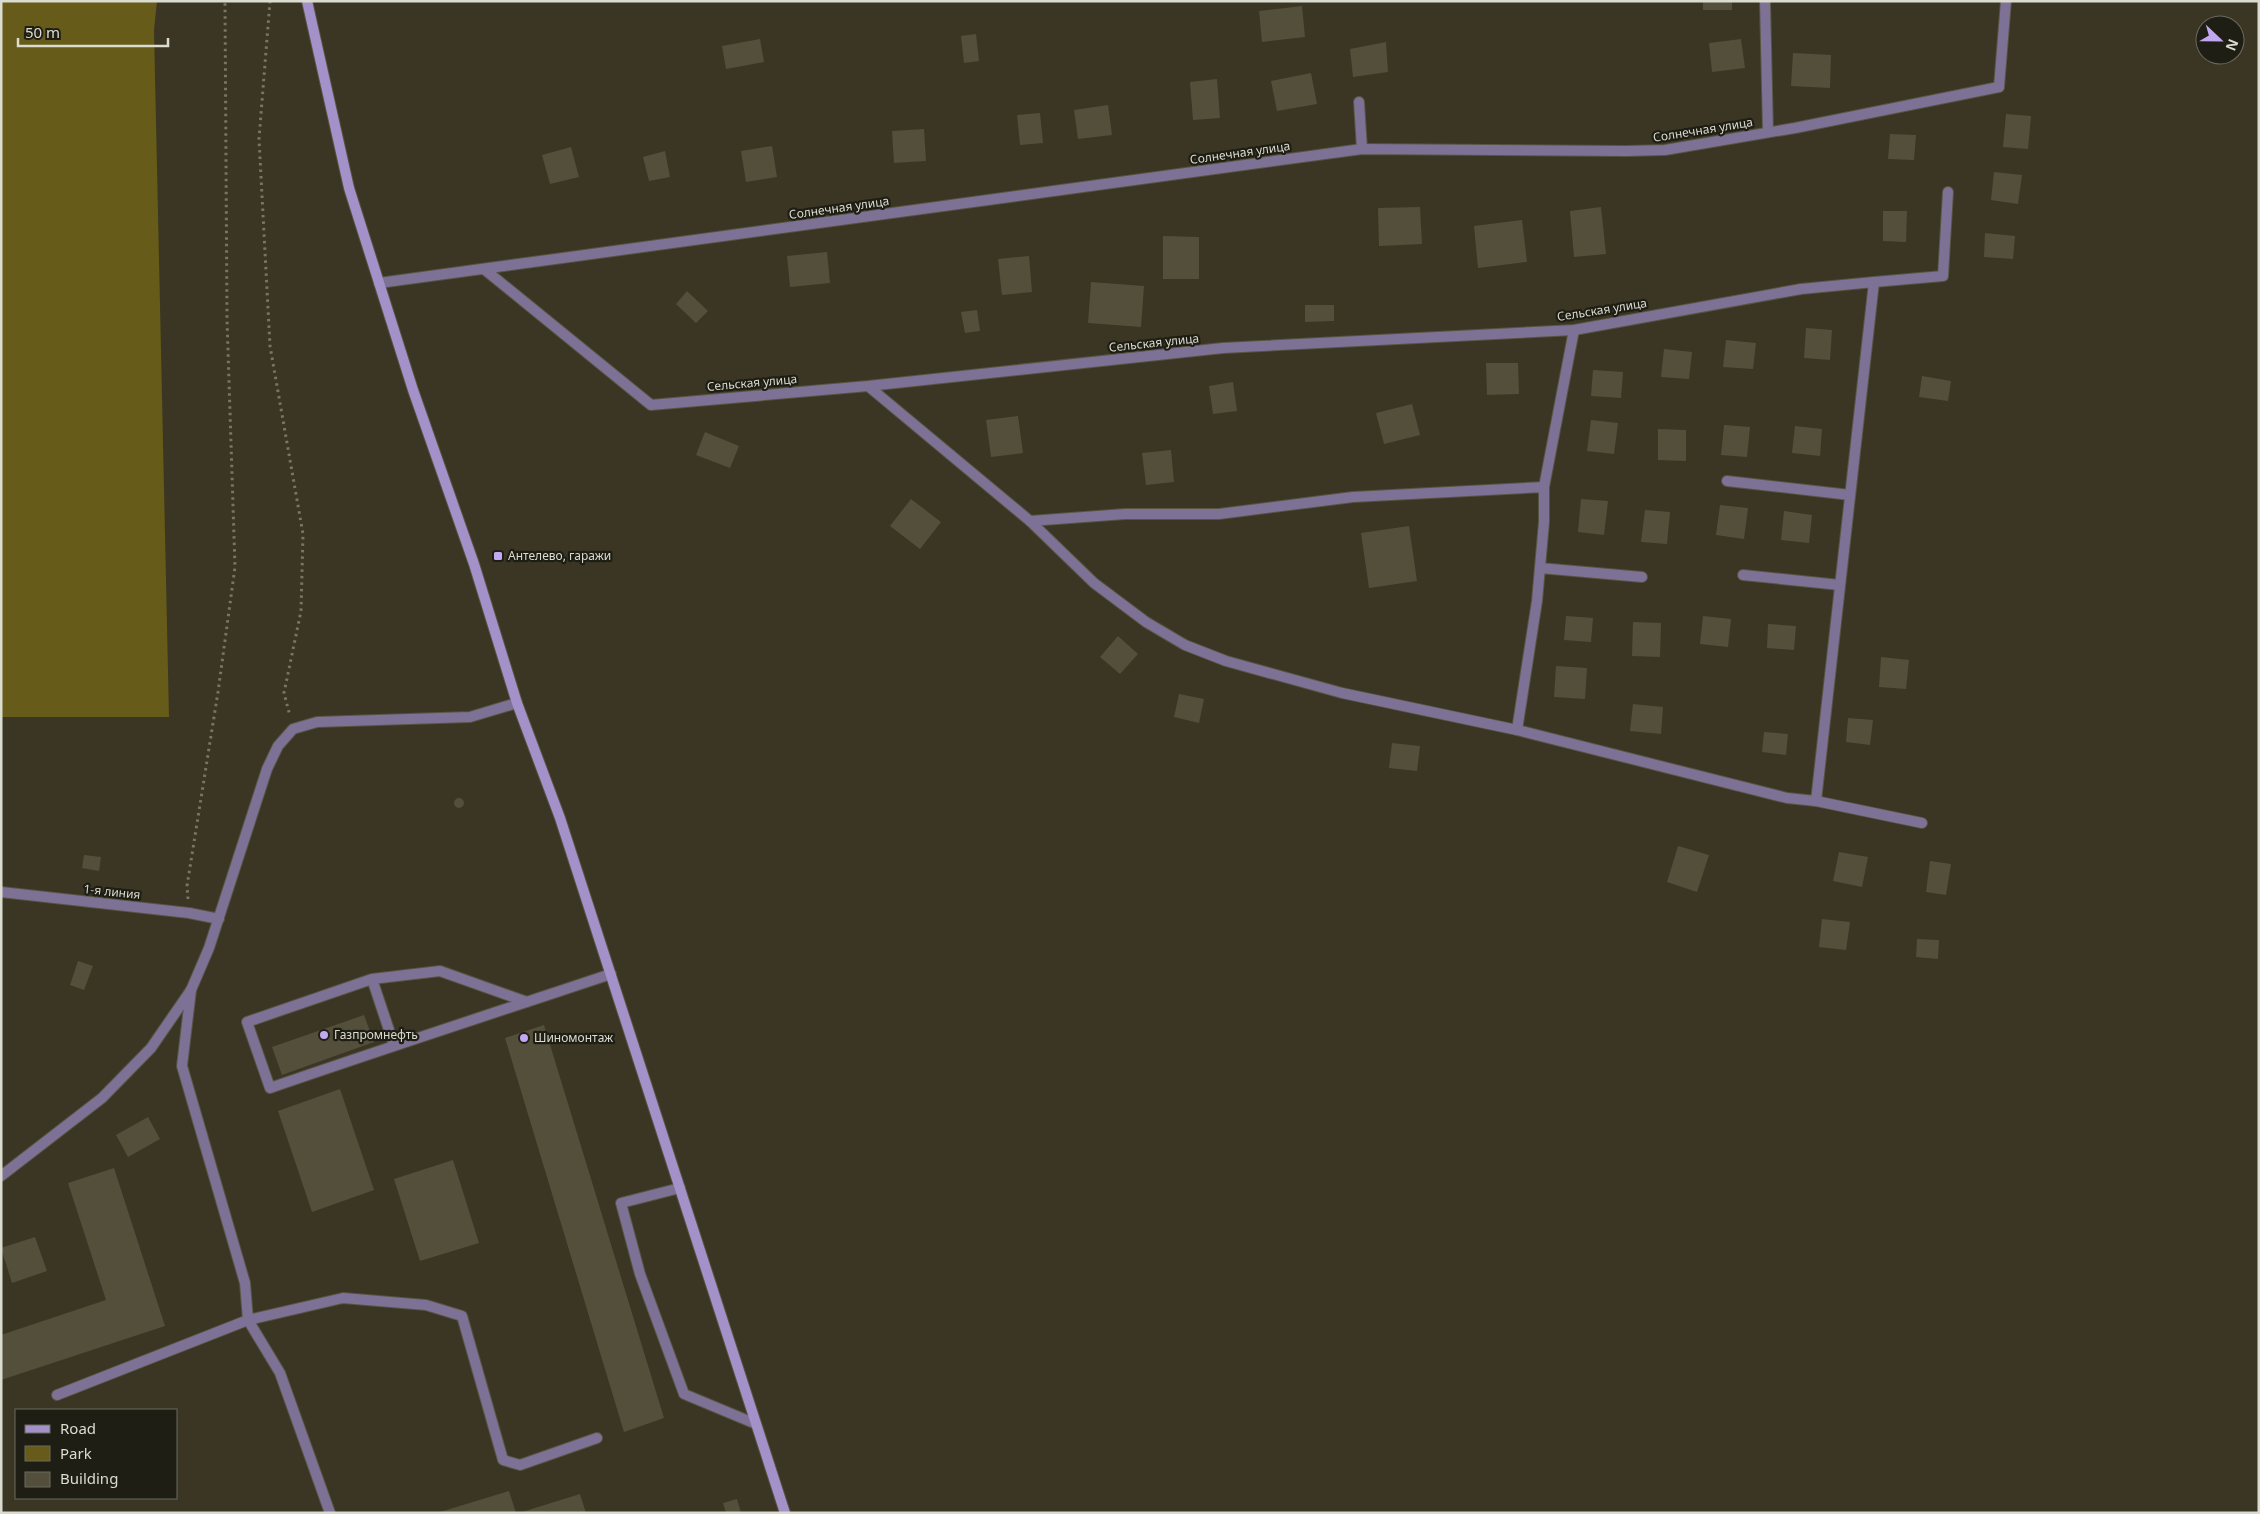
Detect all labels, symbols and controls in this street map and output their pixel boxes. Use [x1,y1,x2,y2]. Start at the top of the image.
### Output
scale bar [18,15,168,47]
north arrow [2195,15,2245,65]
text: 50 m [25,22,60,42]
text: N [2222,36,2243,54]
street label: Солнечная улица [1652,113,1754,146]
street label: Солнечная улица [1189,137,1291,168]
street label: Солнечная улица [788,192,890,223]
street label: Сельская улица [1556,294,1648,325]
street label: Сельская улица [1108,329,1200,356]
street label: Сельская улица [706,370,798,395]
place label: Антелево, гаражи [508,547,611,564]
marker: Антелево, гаражи [492,550,504,562]
street label: 1-я линия [83,880,141,903]
place label: Газпромнефть [334,1026,418,1043]
marker: Газпромнефть [318,1029,330,1041]
place label: Шиномонтаж [534,1029,614,1046]
marker: Шиномонтаж [518,1032,530,1044]
legend [15,1409,178,1499]
text: Road [60,1418,96,1438]
text: Park [60,1443,92,1463]
text: Building [60,1468,118,1488]

